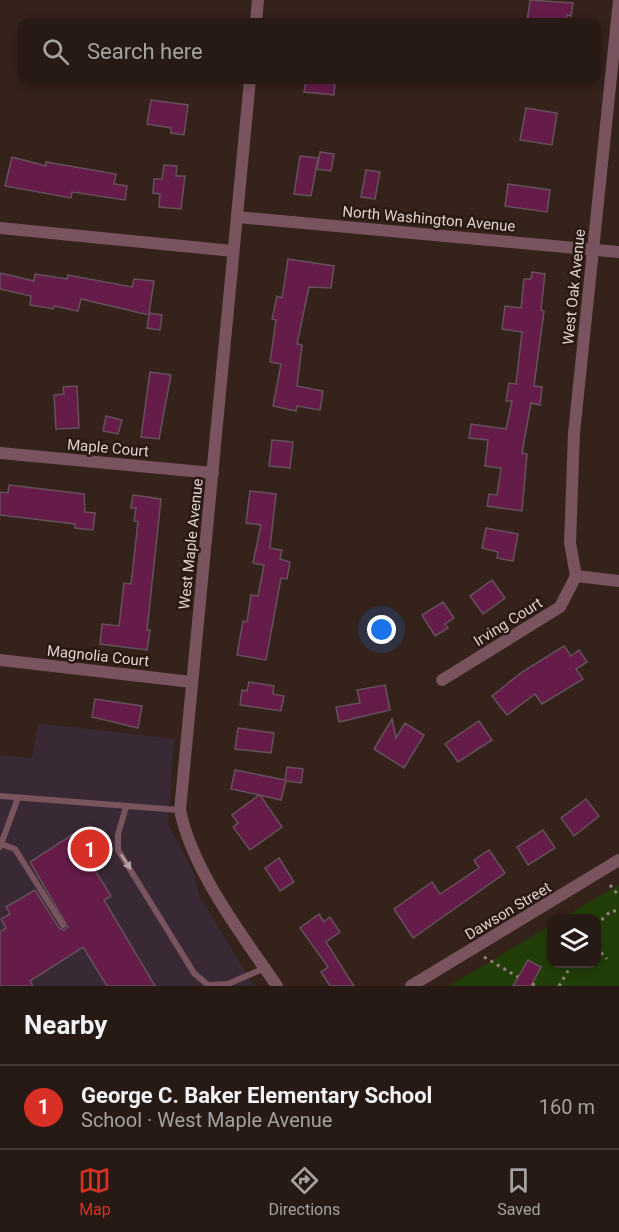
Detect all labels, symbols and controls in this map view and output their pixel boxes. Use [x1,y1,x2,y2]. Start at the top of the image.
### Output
search box [18,18,601,84]
icon: search [39,35,72,68]
text: Search here [87,39,203,64]
street label: North Washington Avenue [342,202,516,236]
street label: West Oak Avenue [559,228,589,346]
street label: Maple Court [66,435,150,461]
street label: West Maple Avenue [175,478,207,610]
street label: Irving Court [470,594,546,650]
your location [367,615,396,644]
street label: Magnolia Court [46,642,150,670]
pin: 1 [70,826,110,872]
one-way arrow [120,854,131,871]
street label: Dawson Street [462,878,554,944]
map controls [547,914,601,968]
button: layers [547,914,601,968]
text: Nearby [24,1010,107,1040]
text: George C. Baker Elementary School [81,1083,432,1108]
text: 1 [38,1095,49,1119]
text: 160 m [539,1095,595,1119]
text: School · West Maple Avenue [81,1108,332,1132]
tab: Map [78,1164,111,1219]
tab: Directions [268,1164,340,1219]
tab: Saved [497,1164,541,1219]

